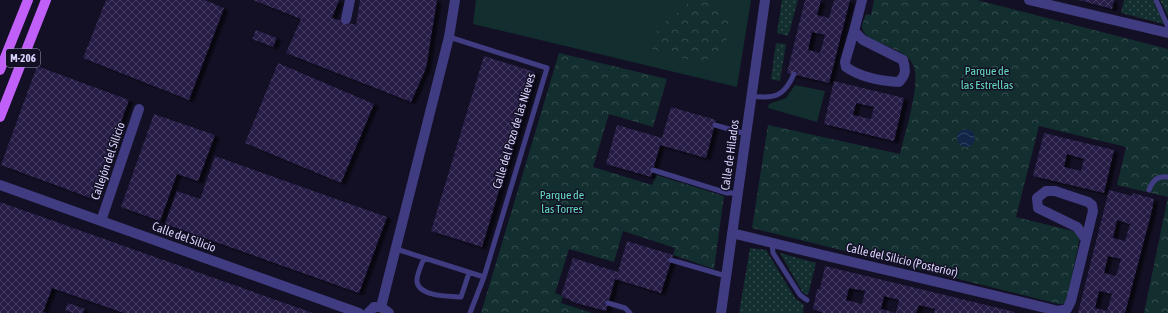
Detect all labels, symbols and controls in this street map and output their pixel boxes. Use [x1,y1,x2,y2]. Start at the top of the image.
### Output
road number: M-206 [6,49,40,67]
park label: Parque de las Estrellas [961,64,1013,92]
street label: Calle del Pozo de las Nieves [490,72,538,190]
street label: Calle de Hilados [718,119,742,191]
street label: Callejón del Silicio [88,120,128,202]
park label: Parque de las Torres [540,188,584,216]
street label: Calle del Silicio [150,219,218,255]
street label: Calle del Silicio (Posterior) [845,240,959,280]

